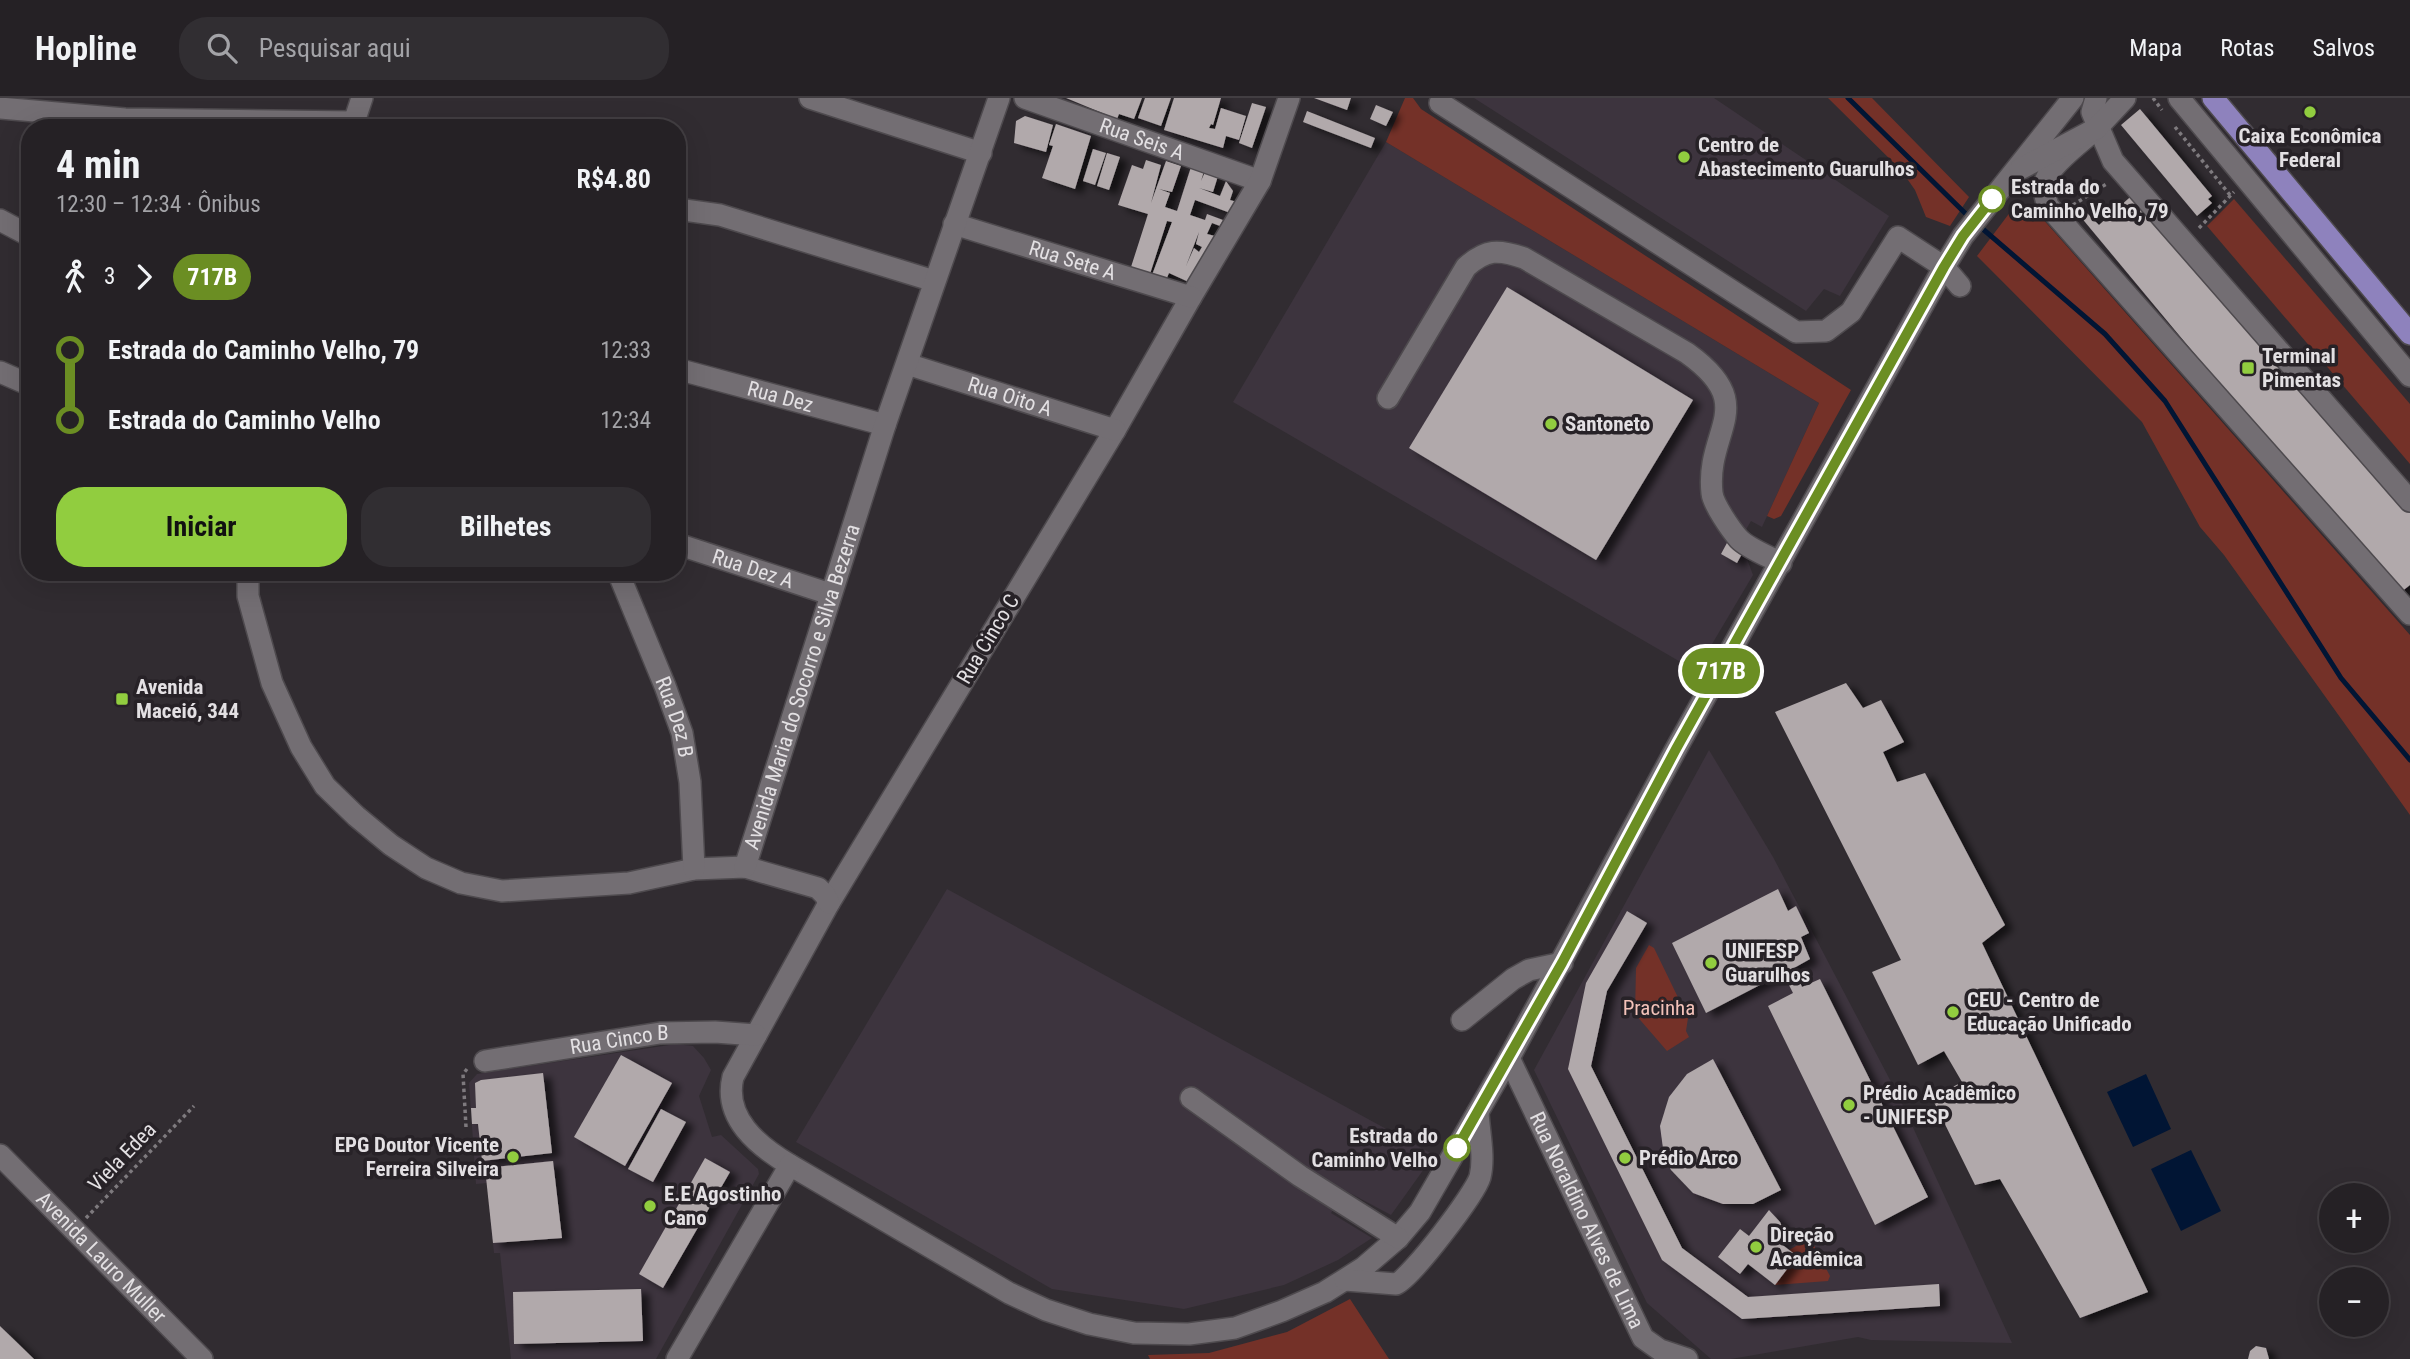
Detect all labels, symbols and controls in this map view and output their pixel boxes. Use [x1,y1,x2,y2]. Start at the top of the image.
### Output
search box [179,17,669,80]
text: Hopline [35,29,137,68]
icon: search [203,29,241,67]
text: Pesquisar aqui [259,33,411,63]
text: Mapa [2129,34,2182,62]
text: Rotas [2220,34,2274,62]
text: Salvos [2312,34,2375,62]
marker: Caixa Econômica Federal [2302,104,2318,120]
street label: Rua Seis A [1096,113,1188,165]
place label: Caixa Econômica Federal [2239,124,2382,172]
place label: Centro de Abastecimento Guarulhos [1698,133,1915,181]
text: 4 min [56,143,140,187]
marker: Centro de Abastecimento Guarulhos [1676,149,1692,165]
text: R$4.80 [577,164,651,194]
place label: Estrada do Caminho Velho, 79 [2011,175,2169,223]
marker: Estrada do Caminho Velho, 79 [1979,186,2005,212]
text: 12:30 – 12:34 · Ônibus [56,191,261,218]
street label: Rua Sete A [1026,236,1119,285]
icon: walk [56,258,94,296]
icon: forward [125,258,163,296]
text: 3 [104,263,115,290]
text: 717B [187,263,237,291]
text: Estrada do Caminho Velho, 79 [108,335,419,365]
text: 12:33 [600,337,651,364]
place label: Terminal Pimentas [2262,344,2341,392]
marker: Terminal Pimentas [2240,360,2256,376]
street label: Rua Oito A [965,372,1055,421]
street label: Rua Dez [745,376,816,417]
text: Estrada do Caminho Velho [108,405,381,435]
text: 12:34 [600,407,651,434]
place label: Santoneto [1565,412,1650,436]
marker: Santoneto [1543,416,1559,432]
button: Iniciar [56,487,347,567]
button: Bilhetes [361,487,651,567]
street label: Avenida Maria do Socorro e Silva Bezerra [739,521,865,852]
street label: Rua Dez A [709,544,797,593]
street label: Rua Cinco C [952,590,1024,688]
line badge: 717B [1672,648,1770,694]
text: 717B [1696,657,1746,685]
street label: Rua Dez B [650,673,698,759]
place label: Avenida Maceió, 344 [136,675,239,723]
marker: Avenida Maceió, 344 [114,691,130,707]
place label: UNIFESP Guarulhos [1725,939,1810,987]
marker: UNIFESP Guarulhos [1703,955,1719,971]
place label: CEU - Centro de Educação Unificado [1967,988,2132,1036]
park label: Pracinha [1623,996,1695,1020]
marker: CEU - Centro de Educação Unificado [1945,1004,1961,1020]
street label: Rua Cinco B [568,1021,669,1059]
place label: Prédio Acadêmico - UNIFESP [1863,1081,2016,1129]
marker: Prédio Acadêmico - UNIFESP [1841,1097,1857,1113]
street label: Rua Noraldino Alves de Lima [1525,1108,1649,1333]
street label: Viela Edea [83,1117,161,1197]
place label: Estrada do Caminho Velho [1312,1124,1438,1172]
place label: EPG Doutor Vicente Ferreira Silveira [335,1133,499,1181]
marker: Estrada do Caminho Velho [1444,1135,1470,1161]
place label: Prédio Arco [1639,1146,1738,1170]
marker: EPG Doutor Vicente Ferreira Silveira [505,1149,521,1165]
marker: Prédio Arco [1617,1150,1633,1166]
place label: E.E Agostinho Cano [664,1182,782,1230]
map controls [2319,1183,2389,1337]
button: + [2319,1183,2389,1253]
street label: Avenida Lauro Muller [31,1187,171,1328]
marker: E.E Agostinho Cano [642,1198,658,1214]
place label: Direção Acadêmica [1770,1223,1863,1271]
marker: Direção Acadêmica [1748,1239,1764,1255]
button: − [2319,1267,2389,1337]

